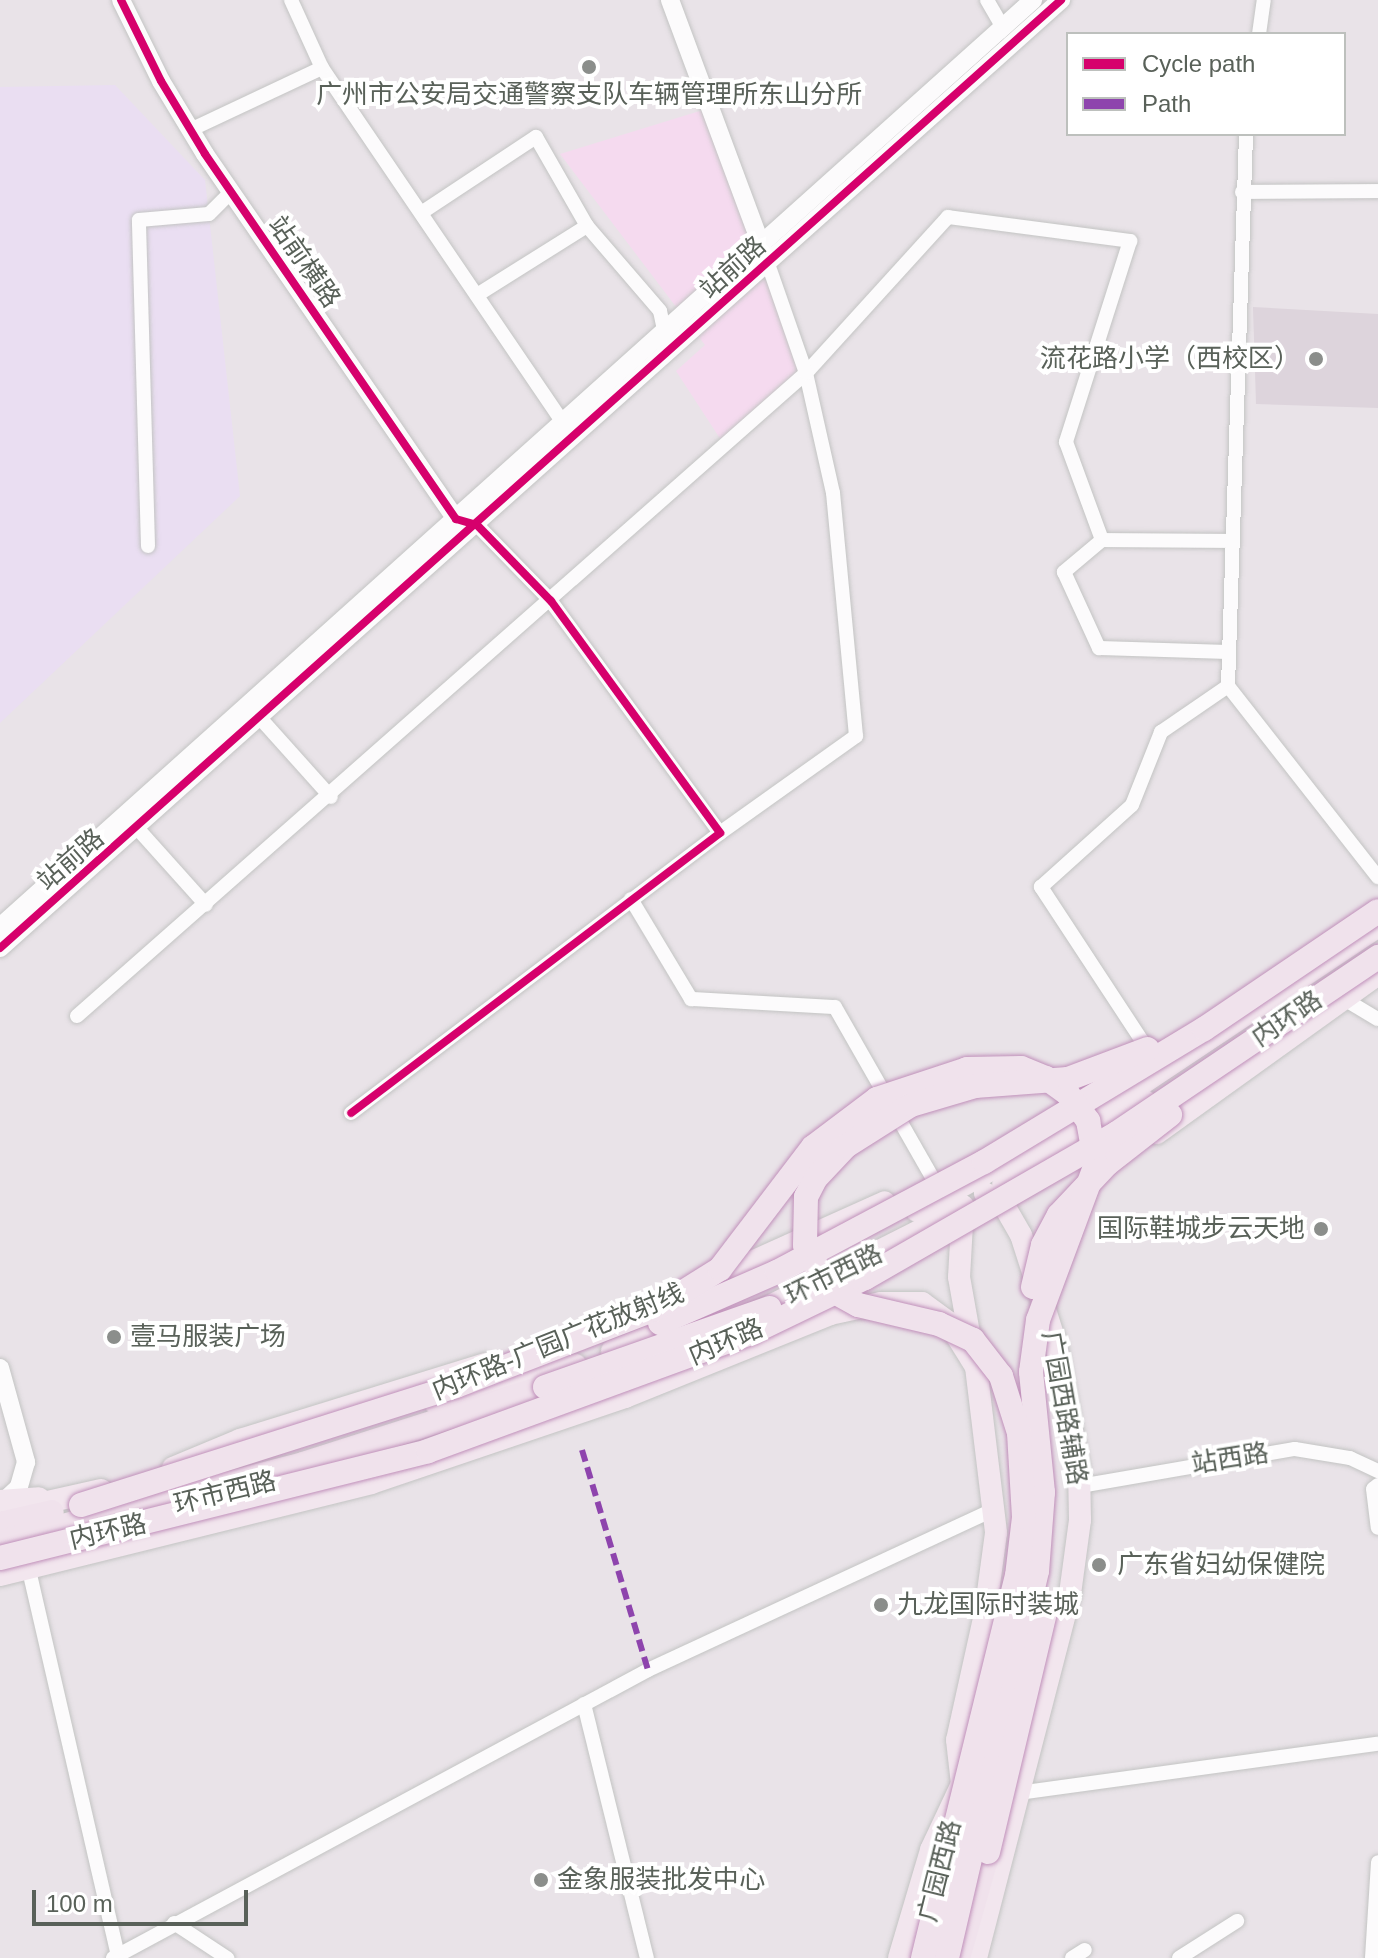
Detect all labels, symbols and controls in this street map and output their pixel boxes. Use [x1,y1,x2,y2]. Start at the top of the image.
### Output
legend [1066,32,1346,136]
text: Cycle path [1142,50,1255,77]
marker: 广州市公安局交通警察支队车辆管理所东山分所 [580,58,598,76]
place label: 广州市公安局交通警察支队车辆管理所东山分所 [316,79,862,111]
text: Path [1142,90,1191,117]
street label: 站前横路 [261,210,347,314]
street label: 站前路 [694,230,772,306]
place label: 流花路小学（西校区） [1040,343,1300,375]
marker: 流花路小学（西校区） [1307,350,1325,368]
street label: 站前路 [31,823,111,897]
street label: 内环路 [1246,984,1328,1054]
place label: 国际鞋城步云天地 [1097,1213,1305,1245]
marker: 国际鞋城步云天地 [1312,1220,1330,1238]
street label: 环市西路 [780,1238,888,1312]
street label: 内环路-广园广花放射线 [428,1277,688,1407]
street label: 内环路 [684,1312,768,1372]
place label: 壹马服装广场 [130,1321,286,1353]
marker: 壹马服装广场 [105,1328,123,1346]
street label: 广园西路辅路 [1035,1328,1093,1488]
street label: 站西路 [1189,1437,1271,1481]
street label: 环市西路 [171,1465,279,1521]
street label: 内环路 [66,1508,150,1556]
place label: 广东省妇幼保健院 [1117,1549,1325,1581]
marker: 广东省妇幼保健院 [1088,1554,1110,1576]
place label: 九龙国际时装城 [897,1589,1079,1621]
marker: 九龙国际时装城 [872,1596,890,1614]
street label: 广园西路 [912,1817,968,1925]
place label: 金象服装批发中心 [557,1864,765,1896]
marker: 金象服装批发中心 [532,1871,550,1889]
scale bar [36,1874,252,1924]
text: 100 m [46,1890,113,1917]

